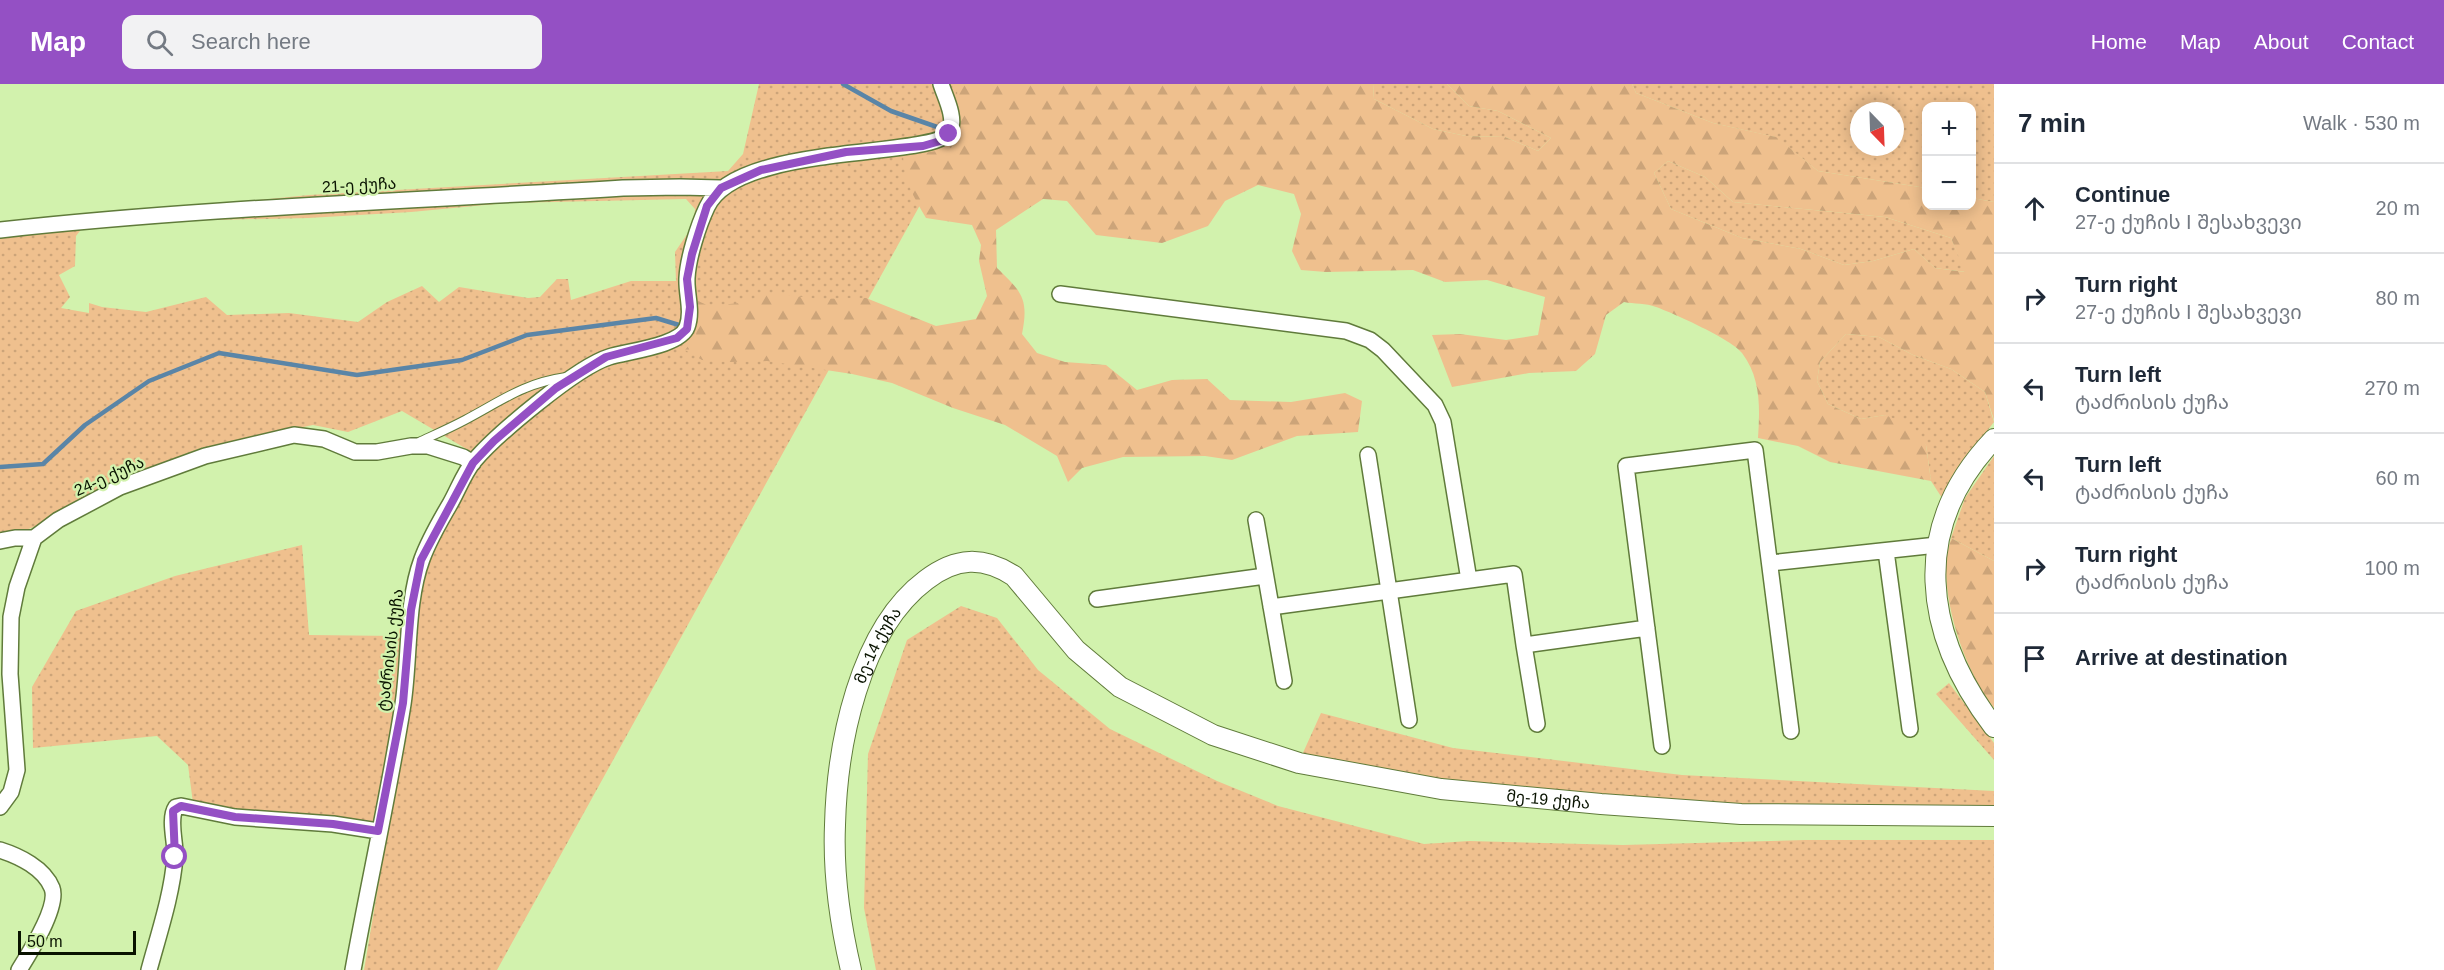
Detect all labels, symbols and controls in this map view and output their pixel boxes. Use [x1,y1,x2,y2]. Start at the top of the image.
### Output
search box [122,15,542,69]
text: Map [30,26,86,57]
icon: search [143,26,176,59]
text: Search here [191,29,311,54]
text: Home [2091,30,2147,53]
text: Map [2180,30,2221,53]
text: About [2254,30,2309,53]
text: Contact [2342,30,2414,53]
north arrow [1850,102,1904,156]
map controls [1922,102,1976,210]
button: + [1922,102,1976,156]
text: 7 min [2018,108,2086,138]
text: Walk · 530 m [2303,112,2420,134]
route end [935,120,961,146]
button: − [1922,156,1976,210]
street label: 21-ე ქუჩა [321,175,397,196]
text: Continue [2075,182,2170,207]
icon: ahead [2018,192,2051,225]
text: 20 m [2376,197,2420,219]
text: 27-ე ქუჩის I შესახვევი [2075,211,2302,233]
text: Turn right [2075,272,2177,297]
icon: right [2018,282,2051,315]
text: 80 m [2376,287,2420,309]
text: 27-ე ქუჩის I შესახვევი [2075,301,2302,323]
text: Turn left [2075,362,2161,387]
icon: left [2018,372,2051,405]
text: 270 m [2364,377,2420,399]
text: ტაძრისის ქუჩა [2075,391,2229,413]
text: Turn left [2075,452,2161,477]
street label: 24-ე ქუჩა [72,453,147,500]
icon: left [2018,462,2051,495]
text: 60 m [2376,467,2420,489]
text: ტაძრისის ქუჩა [2075,481,2229,503]
text: Turn right [2075,542,2177,567]
icon: right [2018,552,2051,585]
text: 100 m [2364,557,2420,579]
text: ტაძრისის ქუჩა [2075,571,2229,593]
street label: ტაძრისის ქუჩა [374,588,407,712]
street label: მე-14 ქუჩა [851,603,904,686]
icon: arrive [2018,642,2051,675]
text: Arrive at destination [2075,645,2288,670]
street label: მე-19 ქუჩა [1506,787,1591,811]
route start [161,843,187,869]
scale bar [18,928,136,956]
text: 50 m [27,933,63,950]

